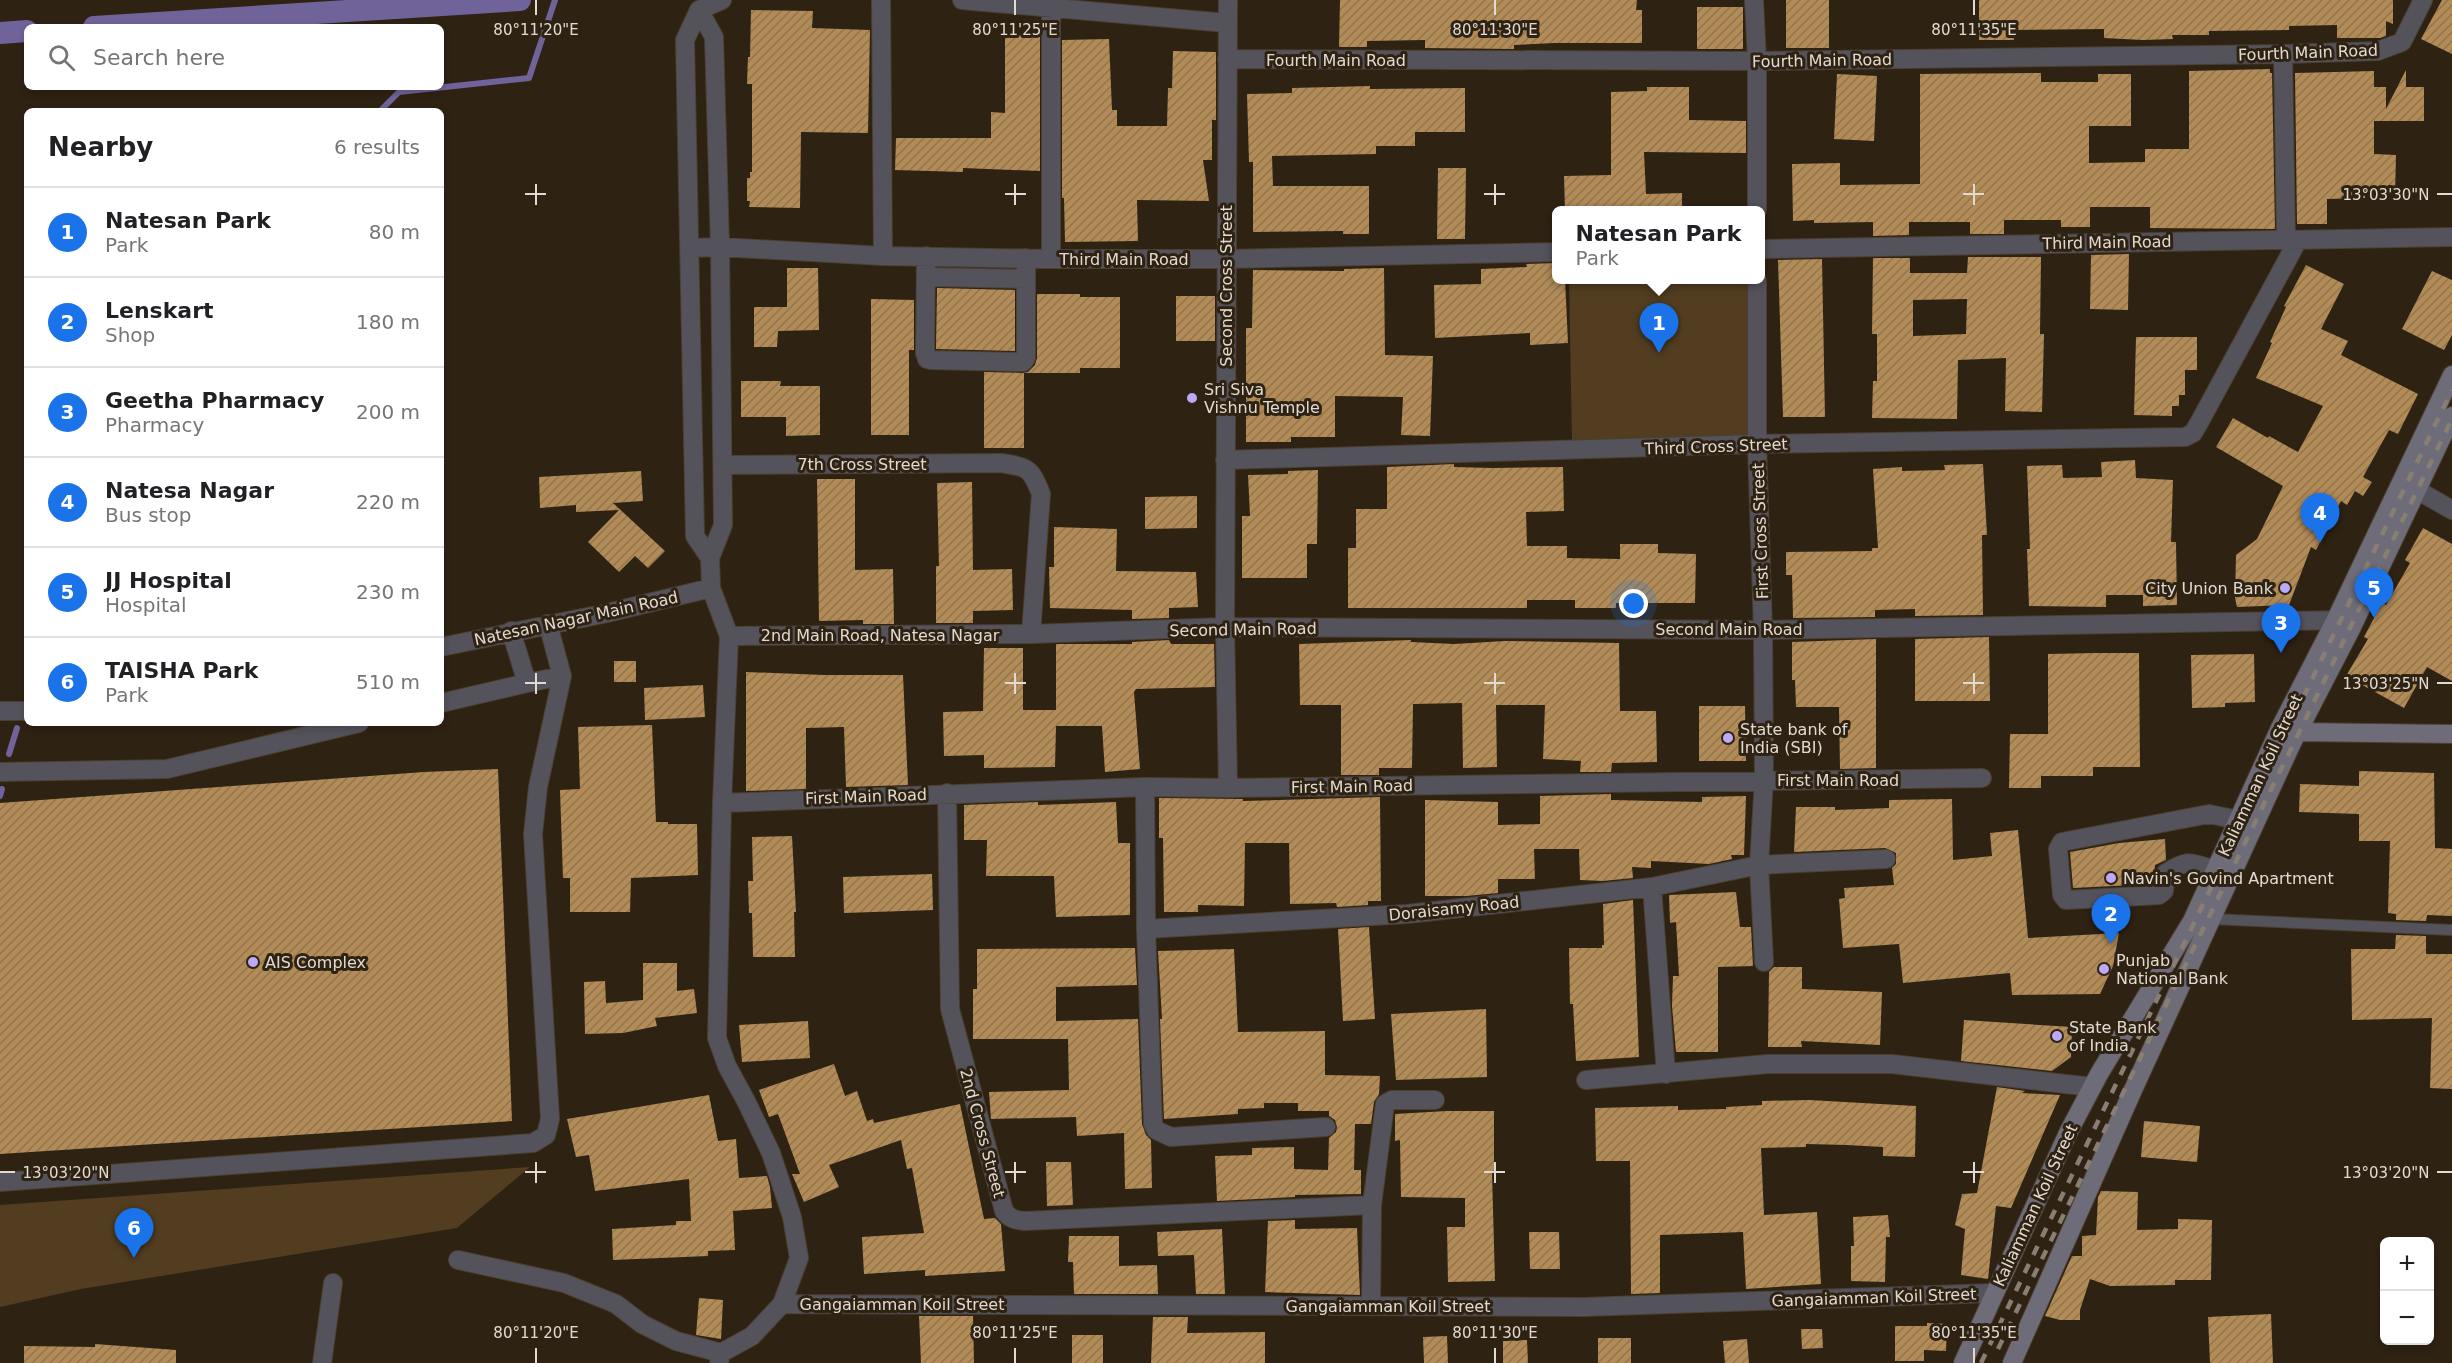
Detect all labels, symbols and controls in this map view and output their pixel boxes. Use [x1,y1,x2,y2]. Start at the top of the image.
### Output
text: 80°11'20"E [493,21,579,39]
text: 80°11'25"E [972,21,1058,39]
text: 80°11'30"E [1452,21,1538,39]
text: 80°11'35"E [1931,21,2017,39]
search box [24,24,444,90]
icon: search [45,41,78,74]
street label: Fourth Main Road [2238,41,2378,64]
text: Search here [93,45,225,70]
street label: Fourth Main Road [1752,50,1892,71]
street label: Fourth Main Road [1266,51,1406,70]
text: Nearby [48,132,153,162]
text: 6 results [334,135,420,159]
text: 13°03'30"N [2342,186,2430,204]
street label: Second Cross Street [1217,205,1236,367]
popup [1552,206,1765,284]
text: Natesan Park [105,208,271,233]
text: 1 [61,220,74,244]
text: 80 m [369,220,420,244]
text: Natesan Park [1576,221,1741,246]
street label: Third Main Road [2041,232,2172,253]
text: Park [105,233,148,257]
text: Park [1576,246,1619,270]
street label: Third Main Road [1058,250,1189,269]
text: Lenskart [105,298,214,323]
pin: 1 [1640,304,1678,353]
text: 2 [61,310,74,334]
text: 180 m [356,310,420,334]
text: Shop [105,323,155,347]
place label: Sri Siva Vishnu Temple [1204,380,1320,417]
text: Geetha Pharmacy [105,388,324,413]
marker: Sri Siva Vishnu Temple [1185,391,1199,405]
text: 3 [61,400,74,424]
text: 200 m [356,400,420,424]
text: Pharmacy [105,413,204,437]
street label: Third Cross Street [1643,435,1788,459]
street label: 7th Cross Street [797,455,927,474]
street label: First Cross Street [1749,463,1772,599]
text: Natesa Nagar [105,478,274,503]
text: 4 [61,490,74,514]
text: 220 m [356,490,420,514]
pin: 4 [2300,494,2340,543]
text: Bus stop [105,503,191,527]
text: JJ Hospital [105,568,232,593]
pin: 5 [2354,568,2394,618]
place label: City Union Bank [2145,579,2274,598]
text: 5 [61,580,74,604]
text: 230 m [356,580,420,604]
marker: City Union Bank [2278,581,2292,595]
street label: Natesan Nagar Main Road [472,588,680,649]
your location [1619,589,1648,618]
text: Hospital [105,593,187,617]
pin: 3 [2262,604,2300,653]
street label: Second Main Road [1169,619,1317,640]
street label: Second Main Road [1655,620,1803,639]
street label: 2nd Main Road, Natesa Nagar [761,626,1000,645]
text: TAISHA Park [105,658,258,683]
text: 6 [61,670,74,694]
text: 510 m [356,670,420,694]
text: 13°03'25"N [2342,675,2430,693]
text: Park [105,683,148,707]
street label: Kaliamman Koil Street [2214,691,2306,859]
place label: State bank of India (SBI) [1740,720,1848,757]
marker: State bank of India (SBI) [1721,731,1735,745]
street label: First Main Road [1777,771,1899,790]
street label: First Main Road [1291,776,1413,797]
street label: First Main Road [805,785,927,808]
place label: Navin's Govind Apartment [2123,869,2334,888]
marker: Navin's Govind Apartment [2104,871,2118,885]
street label: Doraisamy Road [1388,892,1520,925]
pin: 2 [2092,894,2130,944]
place label: Punjab National Bank [2116,951,2229,988]
place label: AIS Complex [265,953,366,972]
marker: AIS Complex [246,955,260,969]
marker: Punjab National Bank [2097,962,2111,976]
place label: State Bank of India [2069,1018,2157,1055]
marker: State Bank of India [2050,1029,2064,1043]
street label: 2nd Cross Street [956,1066,1009,1200]
street label: Kaliamman Koil Street [1989,1121,2081,1289]
text: 13°03'20"N [22,1164,110,1182]
text: 13°03'20"N [2342,1164,2430,1182]
pin: 6 [114,1208,154,1258]
map controls [2380,1237,2434,1345]
button: + [2380,1237,2434,1291]
street label: Gangaiamman Koil Street [1771,1284,1977,1311]
button: − [2380,1291,2434,1345]
street label: Gangaiamman Koil Street [800,1295,1004,1314]
street label: Gangaiamman Koil Street [1286,1297,1490,1316]
text: 80°11'20"E [493,1324,579,1342]
text: 80°11'25"E [972,1324,1058,1342]
text: 80°11'30"E [1452,1324,1538,1342]
text: 80°11'35"E [1931,1324,2017,1342]

